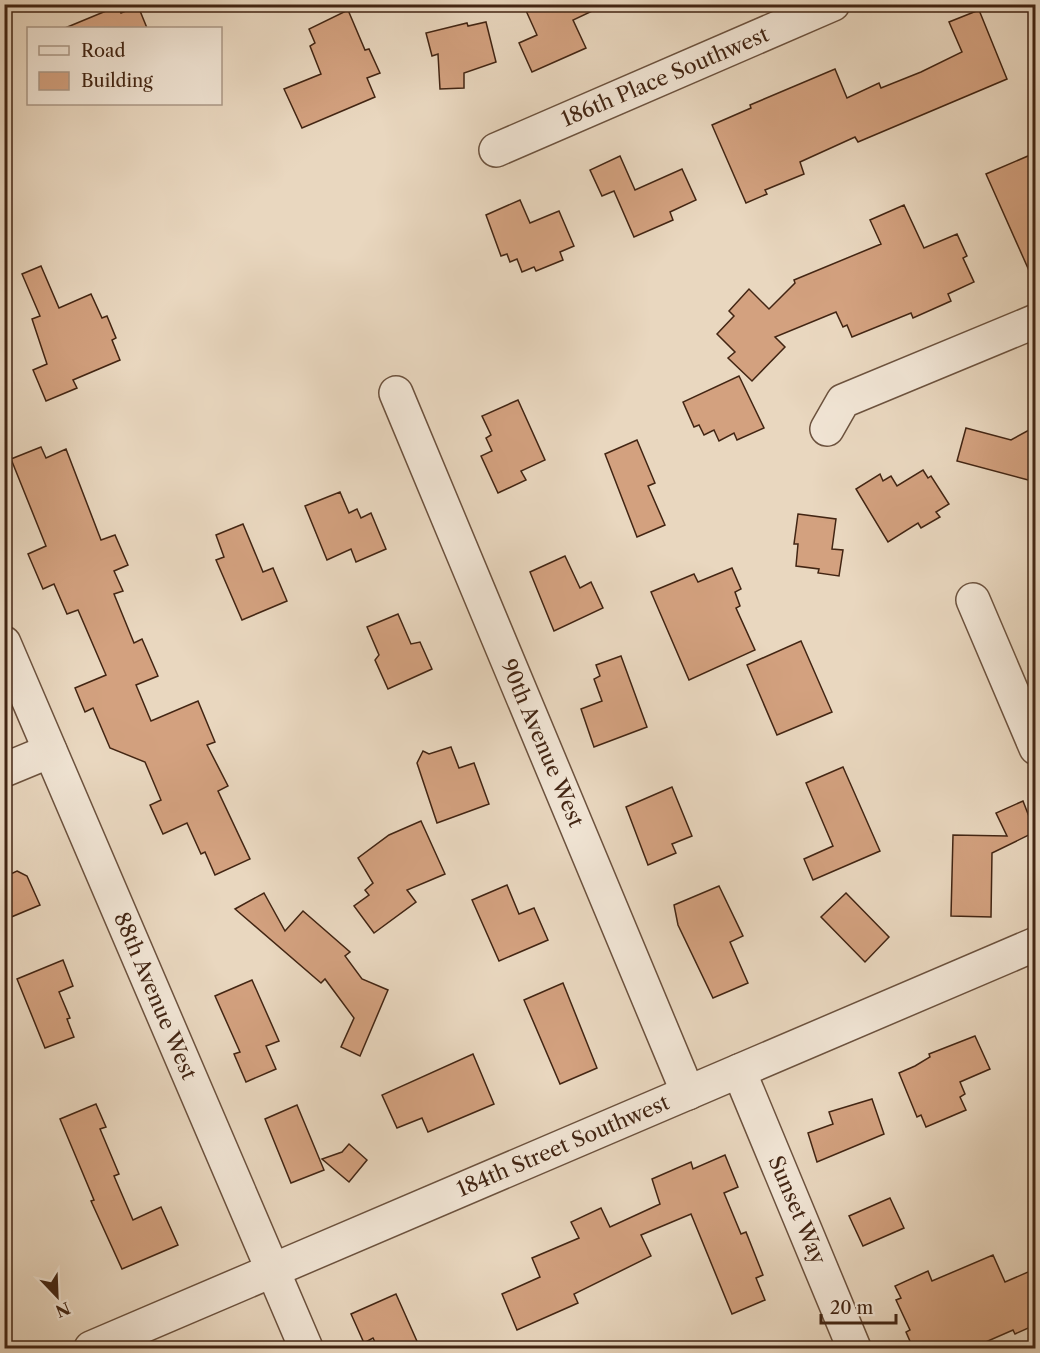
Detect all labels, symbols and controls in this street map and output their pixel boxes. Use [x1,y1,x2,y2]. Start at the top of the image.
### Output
street label: 186th Place Southwest [557,21,773,132]
legend [27,27,222,105]
text: Road [81,40,126,62]
text: Building [81,70,153,92]
street label: 90th Avenue West [496,655,589,831]
street label: 88th Avenue West [109,909,202,1084]
street label: 184th Street Southwest [453,1089,673,1202]
street label: Sunset Way [763,1152,832,1268]
north arrow [27,1266,87,1326]
scale bar [821,1287,896,1325]
text: 20 m [830,1297,874,1319]
text: N [52,1298,73,1322]

